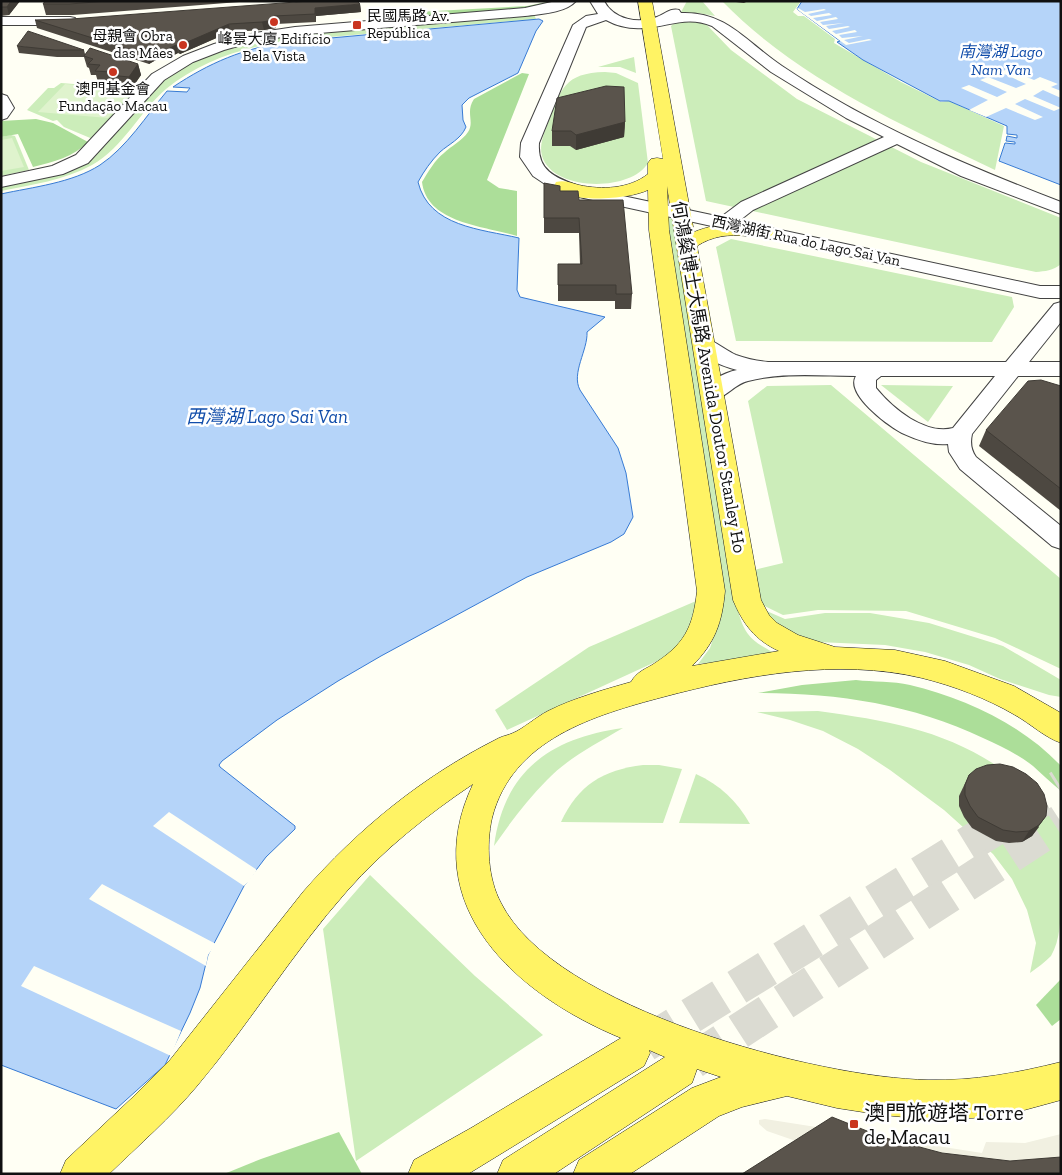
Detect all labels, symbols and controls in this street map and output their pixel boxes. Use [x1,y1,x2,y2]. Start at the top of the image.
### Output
place label: 民國馬路 Av. República [367,7,449,42]
marker: 峰景大廈 Edifício Bela Vista [268,16,280,28]
marker: 民國馬路 Av. República [351,19,363,31]
place label: 母親會 Obra das Mâes [92,27,173,62]
place label: 峰景大廈 Edifício Bela Vista [217,30,331,65]
marker: 母親會 Obra das Mâes [177,39,189,51]
water label: 南灣湖 Lago Nam Van [959,42,1043,79]
marker: 澳門基金會 Fundação Macau [107,66,119,78]
place label: 澳門基金會 Fundação Macau [58,80,168,115]
street label: 何鴻燊博士大馬路 Avenida Doutor Stanley Ho [667,199,751,555]
street label: 西灣湖街 Rua do Lago Sai Van [710,212,903,270]
water label: 西灣湖 Lago Sai Van [186,405,348,428]
place label: 澳門旅遊塔 Torre de Macau [864,1100,1024,1149]
marker: 澳門旅遊塔 Torre de Macau [848,1118,860,1130]

